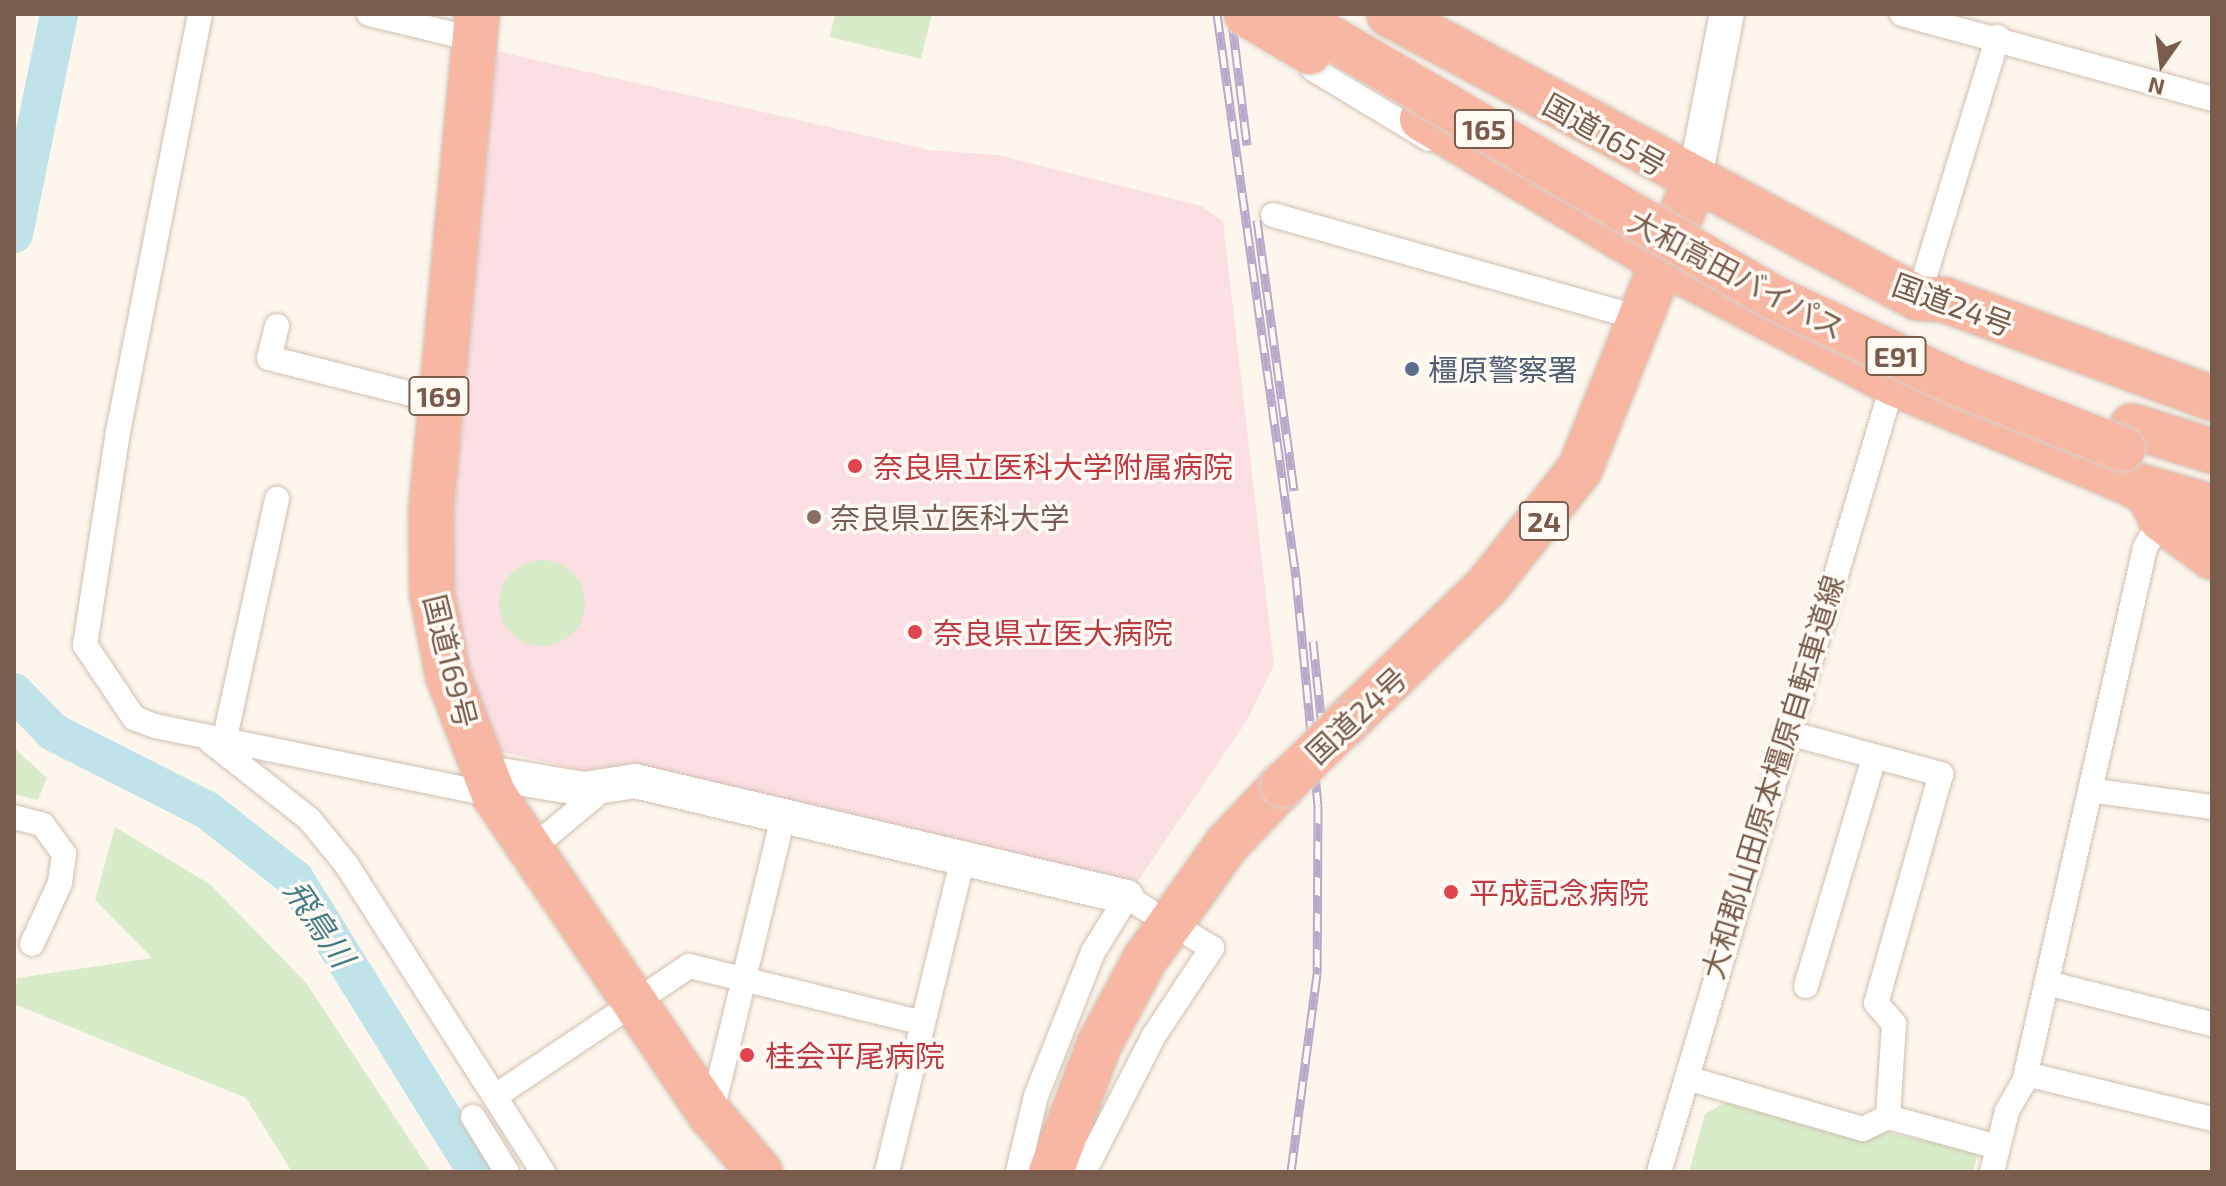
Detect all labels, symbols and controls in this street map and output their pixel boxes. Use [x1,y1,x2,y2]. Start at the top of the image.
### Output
north arrow [2122,24,2202,104]
text: N [2145,73,2167,102]
street label: 国道165号 [1537,85,1673,183]
road number: 165 [1452,105,1516,153]
street label: 大和高田バイパス [1623,202,1851,346]
street label: 国道24号 [1888,266,2018,342]
road number: E91 [1864,332,1928,380]
place label: 橿原警察署 [1428,351,1578,387]
marker: 橿原警察署 [1403,360,1421,378]
road number: 169 [407,372,471,420]
place label: 奈良県立医科大学附属病院 [873,448,1233,484]
marker: 奈良県立医科大学附属病院 [844,455,866,477]
road number: 24 [1518,497,1570,545]
place label: 奈良県立医科大学 [830,499,1070,535]
marker: 奈良県立医科大学 [805,508,823,526]
street label: 大和郡山田原本橿原自転車道線 [1693,571,1851,983]
street label: 国道169号 [417,591,485,731]
place label: 奈良県立医大病院 [933,614,1173,650]
marker: 奈良県立医大病院 [904,621,926,643]
street label: 国道24号 [1298,659,1414,771]
water label: 飛鳥川 [277,872,363,974]
place label: 平成記念病院 [1469,874,1649,910]
marker: 平成記念病院 [1440,881,1462,903]
place label: 桂会平尾病院 [765,1037,945,1073]
marker: 桂会平尾病院 [736,1044,758,1066]

